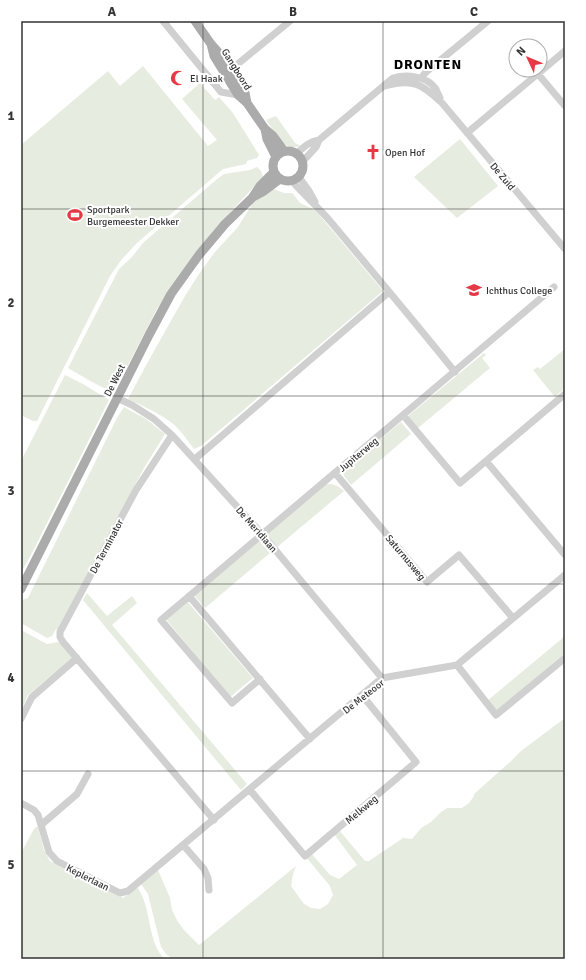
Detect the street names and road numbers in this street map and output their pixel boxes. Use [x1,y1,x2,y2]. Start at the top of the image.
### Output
street label: Gangboord [219,47,254,93]
street label: De Zuid [487,160,517,193]
street label: De West [102,362,128,399]
street label: Jupiterweg [337,435,381,475]
street label: De Meridiaan [233,504,279,555]
street label: De Terminator [88,517,126,576]
street label: Saturnusweg [383,532,428,583]
street label: De Meteoor [341,677,387,717]
street label: Melkweg [343,793,380,827]
street label: Keplerlaan [64,862,111,894]

